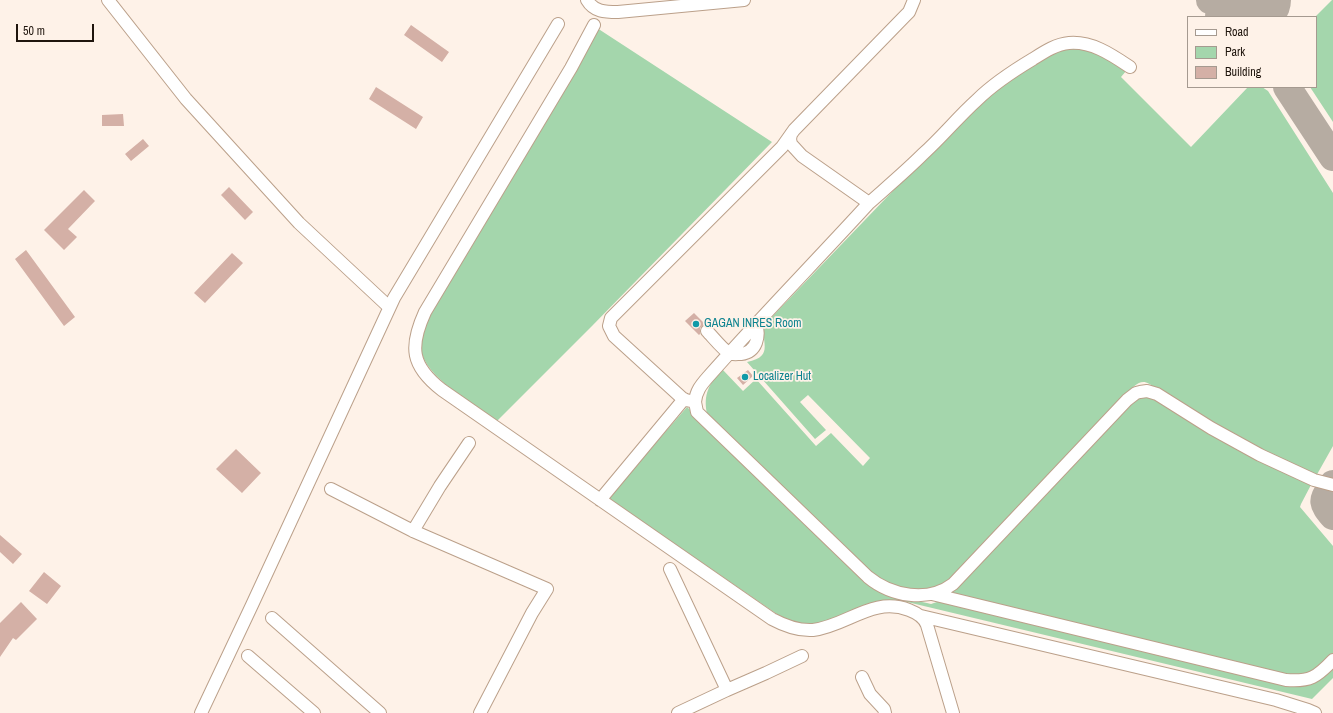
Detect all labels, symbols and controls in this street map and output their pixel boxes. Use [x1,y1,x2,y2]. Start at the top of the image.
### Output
scale bar [18,16,96,42]
legend [1187,16,1317,88]
text: 50 m [23,23,45,39]
text: Road [1225,24,1249,40]
text: Park [1225,44,1245,60]
text: Building [1225,64,1261,80]
place label: GAGAN INRES Room [704,317,801,331]
marker: GAGAN INRES Room [691,319,701,329]
place label: Localizer Hut [753,370,811,384]
marker: Localizer Hut [740,372,750,382]

